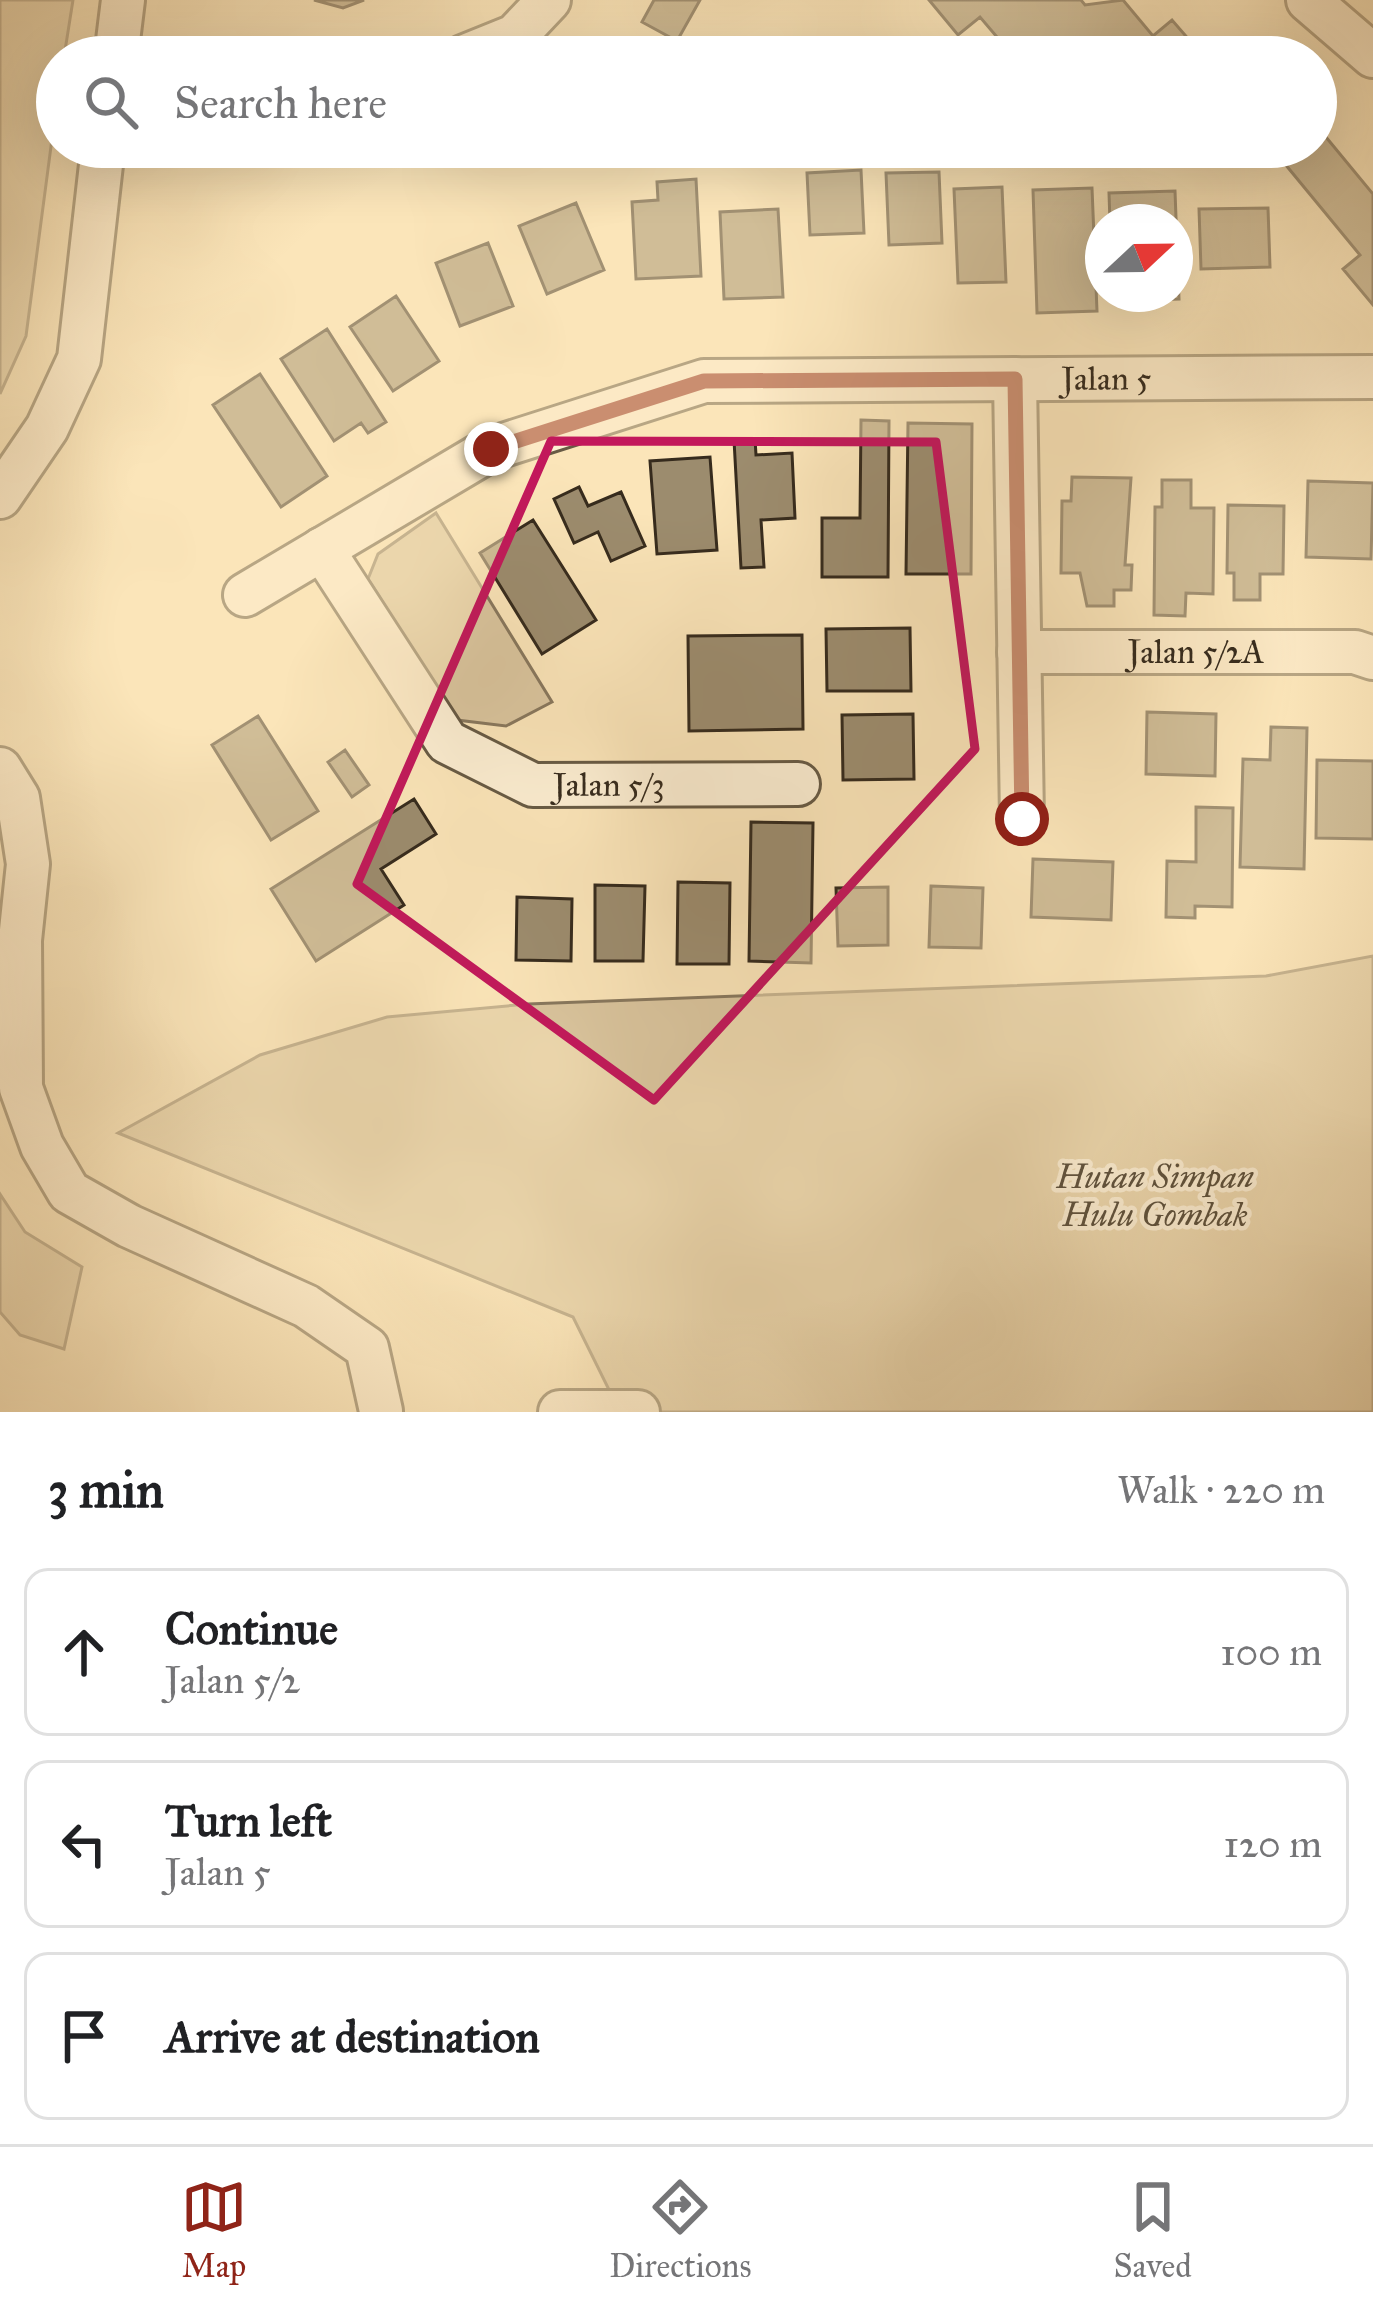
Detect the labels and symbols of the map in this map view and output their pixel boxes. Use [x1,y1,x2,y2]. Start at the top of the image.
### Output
north arrow [1085,204,1193,312]
street label: Jalan 5 [1058,358,1151,400]
route end [464,422,518,476]
street label: Jalan 5/2A [1125,632,1264,673]
street label: Jalan 5/3 [550,765,665,806]
route start [995,792,1049,846]
park label: Hutan Simpan Hulu Gombak [1055,1157,1254,1235]

